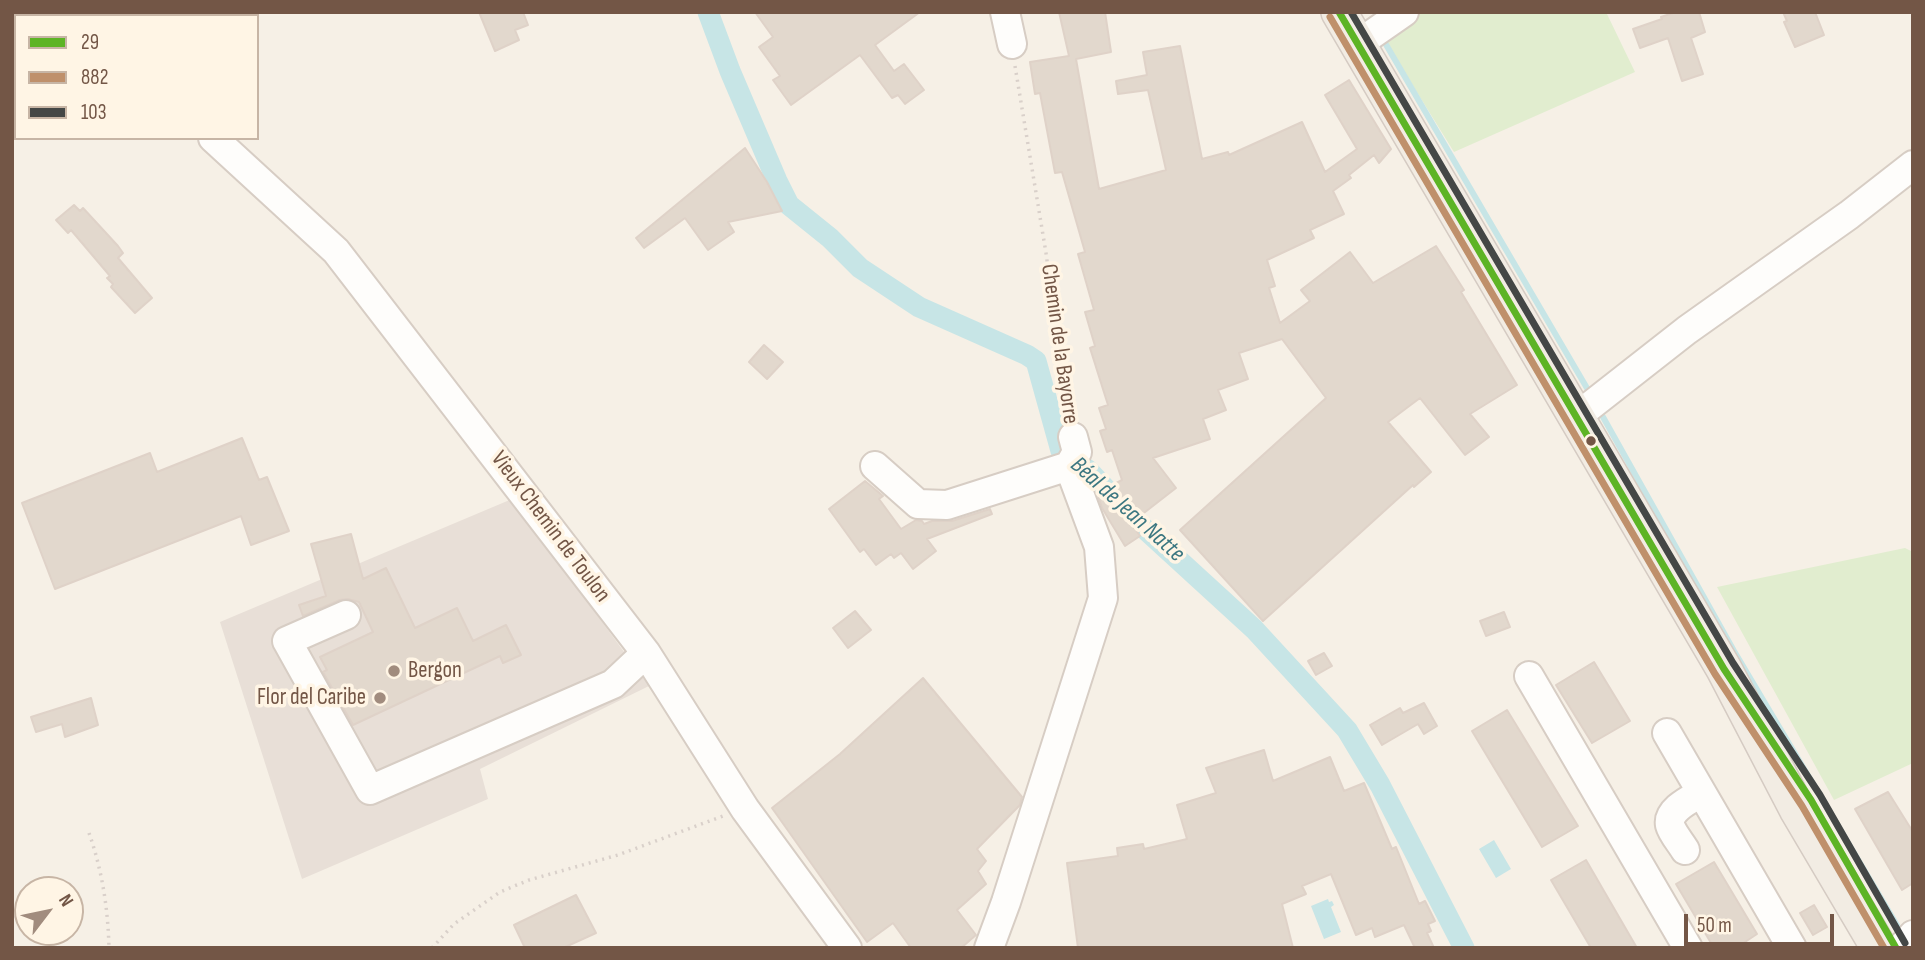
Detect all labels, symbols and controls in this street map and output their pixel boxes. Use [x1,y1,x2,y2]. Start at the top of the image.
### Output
legend [14,14,259,140]
text: 29 [81,30,99,55]
text: 882 [81,65,108,90]
text: 103 [81,100,107,125]
street label: Chemin de la Bayorre [1034,262,1084,426]
unlabelled marker [1584,434,1598,448]
street label: Vieux Chemin de Toulon [484,446,616,608]
water label: Béal de Jean Natte [1064,451,1190,569]
place label: Bergon [408,657,462,685]
marker: Bergon [386,663,402,679]
place label: Flor del Caribe [257,684,366,712]
marker: Flor del Caribe [372,690,388,706]
north arrow [14,876,84,946]
text: N [53,890,78,911]
scale bar [1687,900,1838,944]
text: 50 m [1697,913,1732,938]

